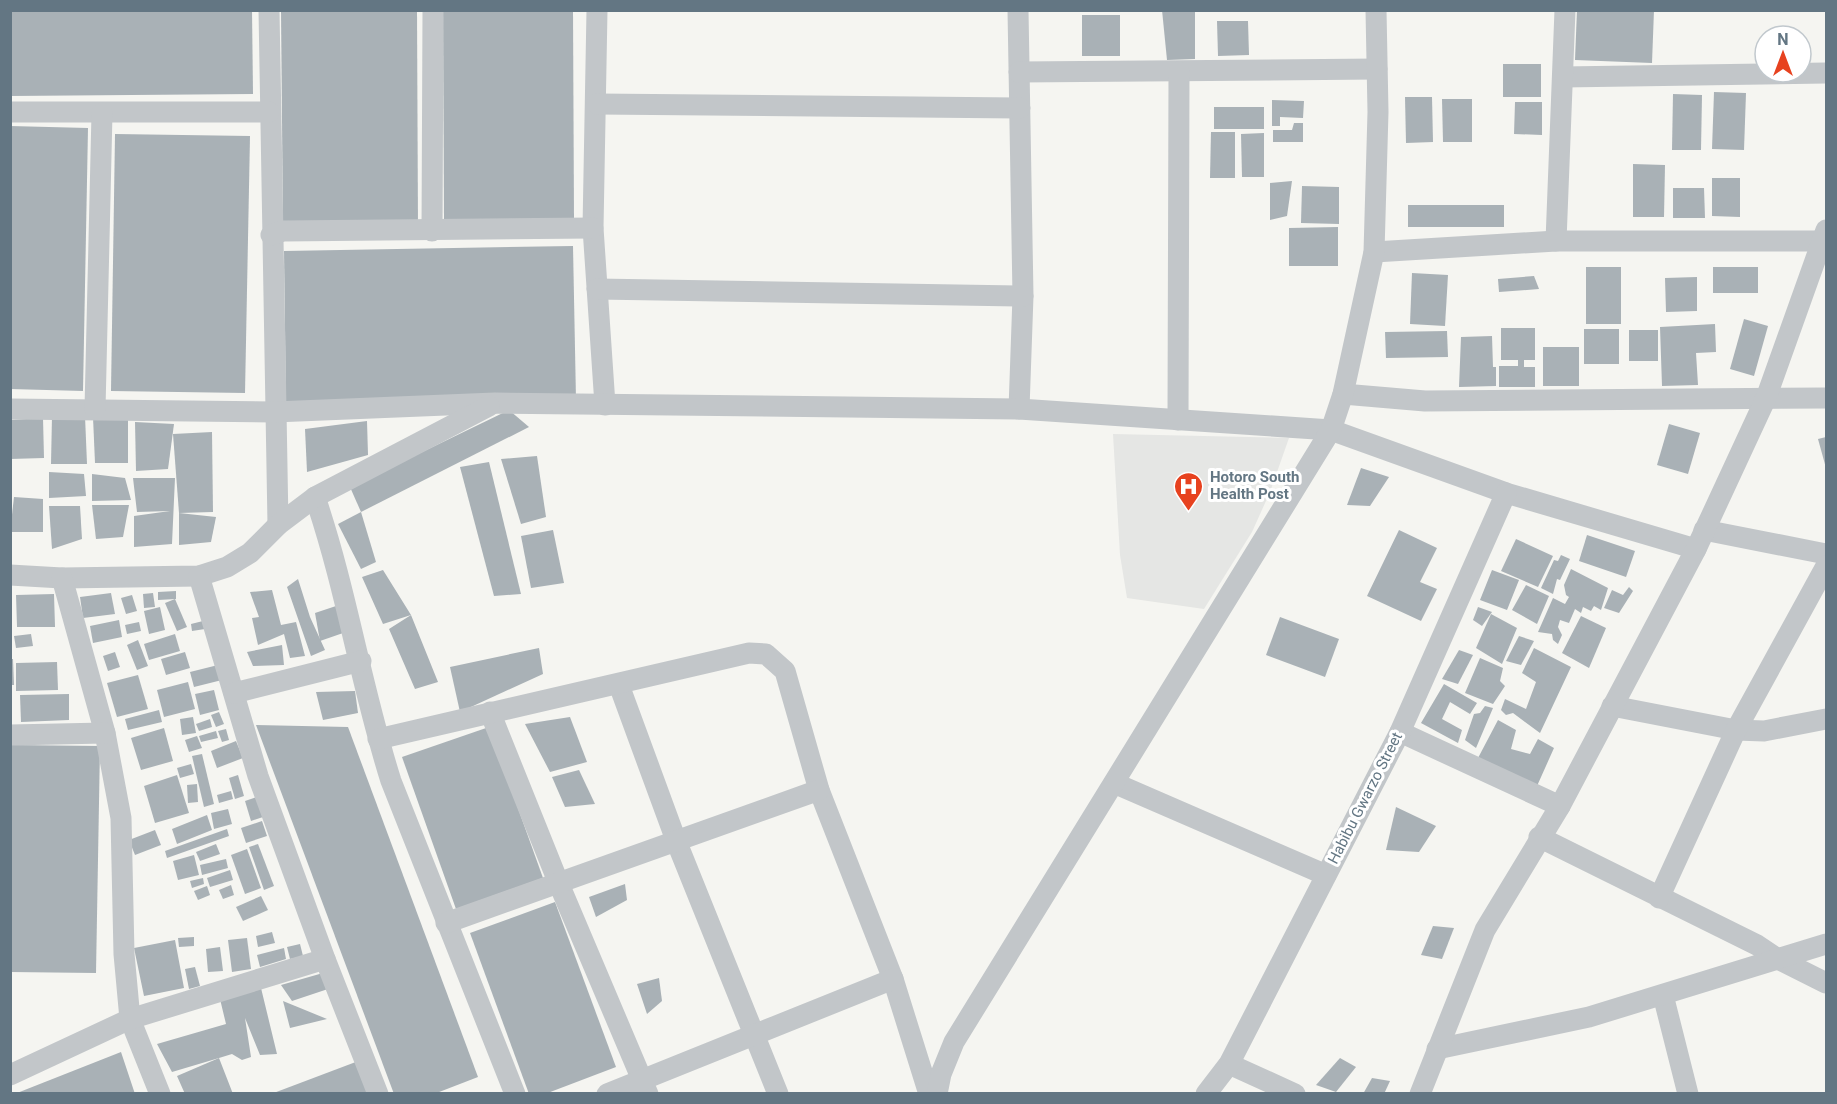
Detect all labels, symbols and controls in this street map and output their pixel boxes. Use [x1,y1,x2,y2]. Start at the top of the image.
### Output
north arrow [1753,24,1813,84]
text: N [1777,30,1789,49]
place label: Hotoro South Health Post [1210,468,1299,503]
hospital icon: Hotoro South Health Post [1173,470,1205,512]
street label: Habibu Gwarzo Street [1324,729,1406,867]

